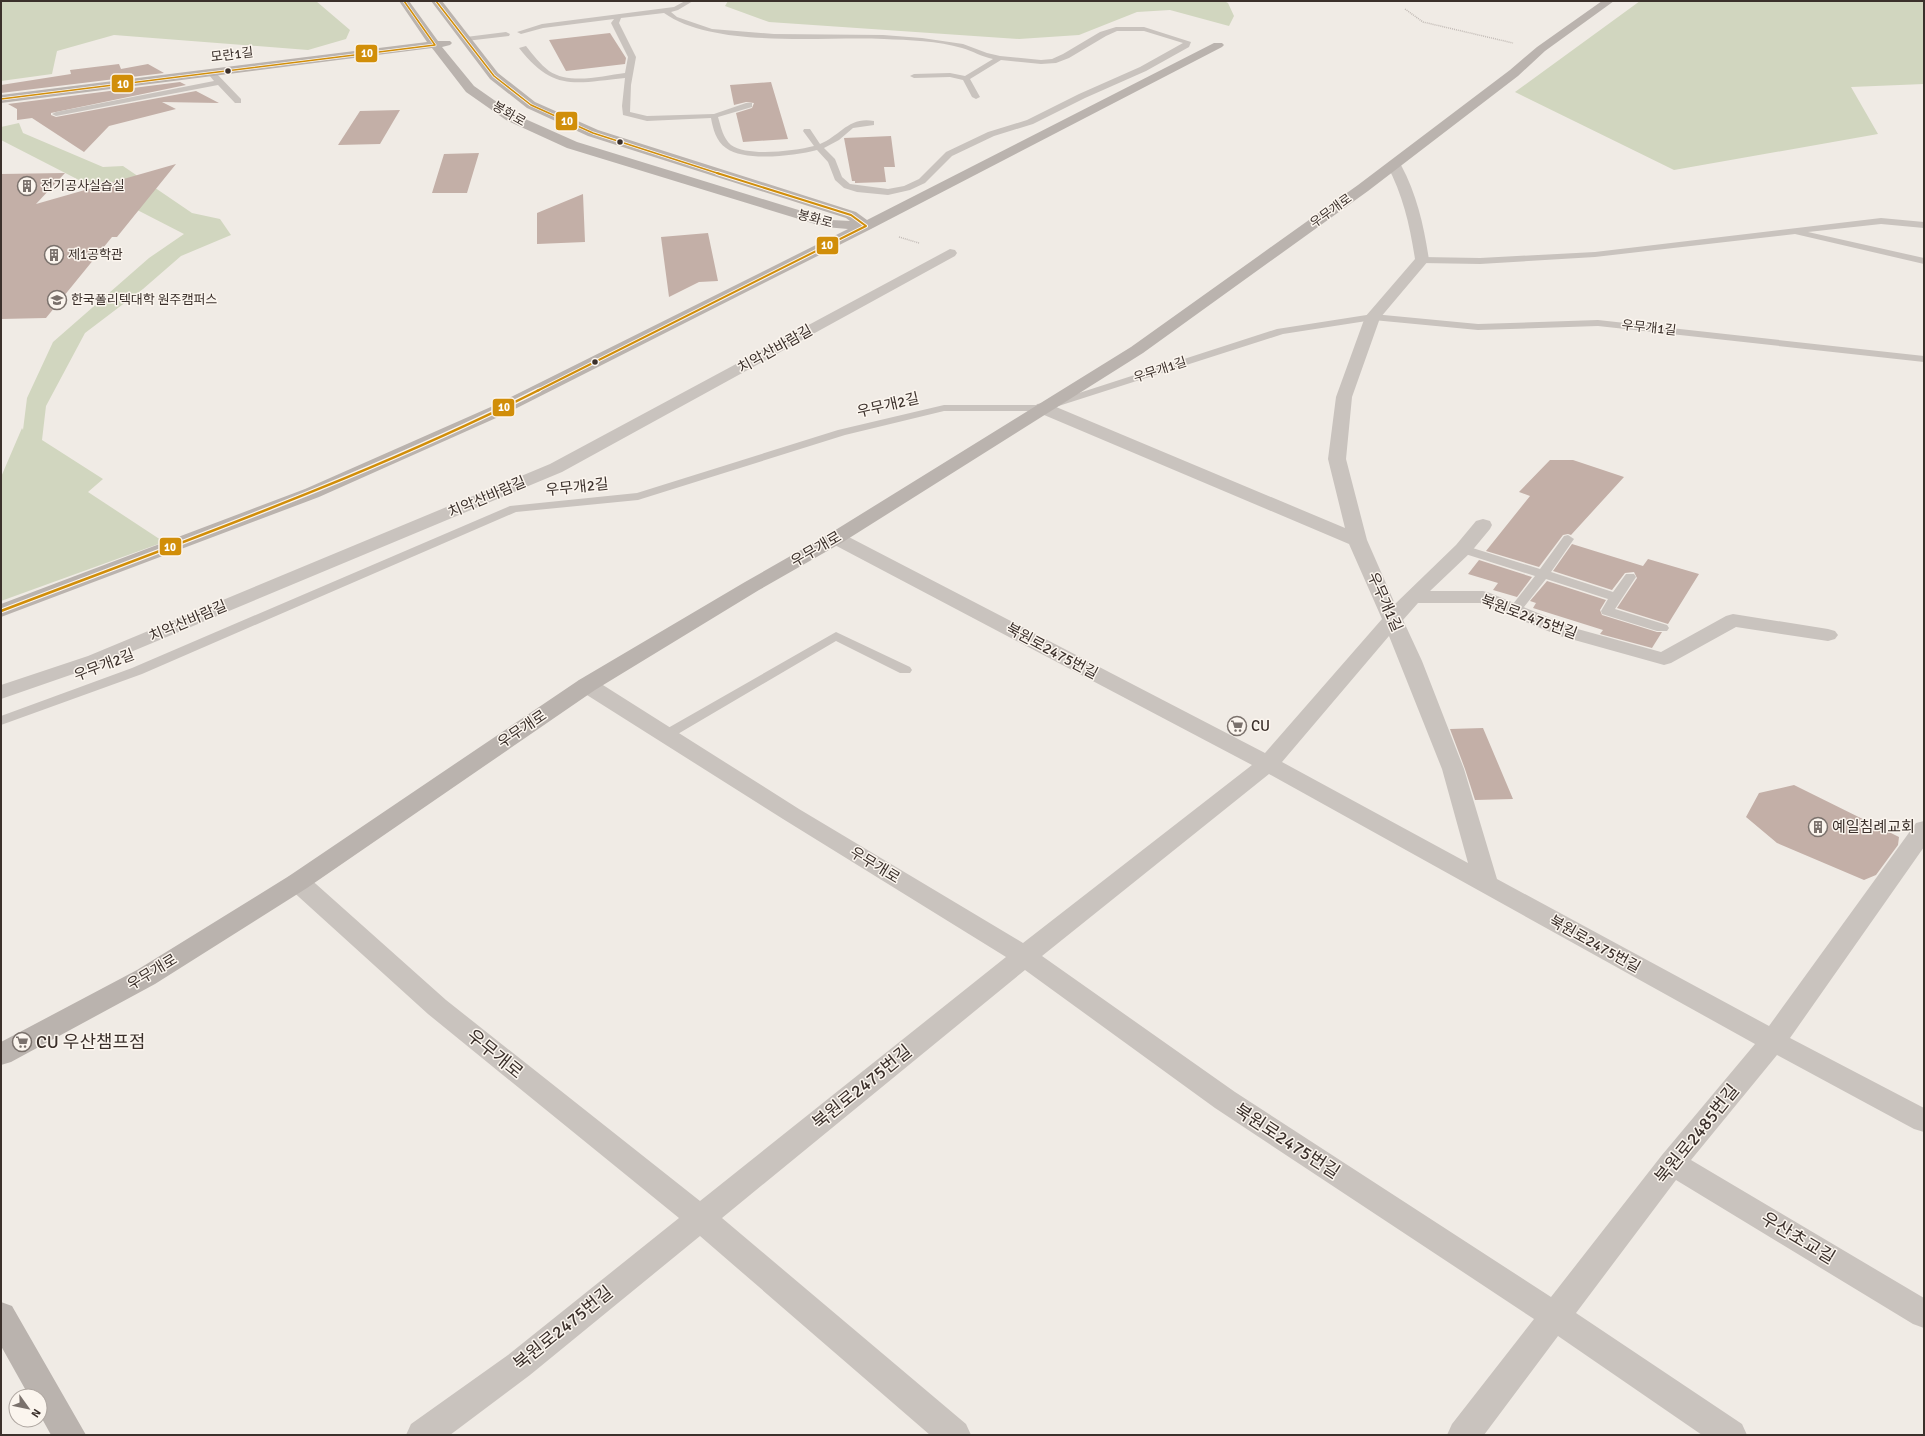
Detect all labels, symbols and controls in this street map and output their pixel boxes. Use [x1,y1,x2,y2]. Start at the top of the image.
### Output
street label: 모란1길 [210,44,254,66]
line badge: 10 [355,44,378,63]
text: 10 [361,47,373,60]
unlabelled marker [223,66,233,76]
line badge: 10 [111,74,134,93]
text: 10 [117,78,129,91]
street label: 봉화로 [489,98,529,130]
line badge: 10 [555,111,578,131]
text: 10 [561,115,573,128]
unlabelled marker [615,137,625,147]
building icon: 전기공사실습실 [16,175,38,197]
place label: 전기공사실습실 [41,178,125,194]
street label: 우무개로 [1307,190,1355,232]
street label: 봉화로 [796,207,834,231]
line badge: 10 [816,236,839,255]
text: 10 [821,239,833,252]
building icon: 제1공학관 [43,244,65,266]
place label: 제1공학관 [68,247,123,263]
school or university icon: 한국폴리텍대학 원주캠퍼스 [46,289,68,311]
place label: 한국폴리텍대학 원주캠퍼스 [71,292,217,308]
street label: 우무개1길 [1621,317,1677,339]
street label: 치악산바람길 [734,321,816,377]
street label: 우무개1길 [1131,354,1189,386]
unlabelled marker [590,357,600,367]
street label: 우무개2길 [855,389,921,421]
line badge: 10 [492,398,515,417]
text: 10 [498,401,510,414]
street label: 치악산바람길 [445,473,529,521]
street label: 우무개2길 [545,475,609,499]
street label: 우무개로 [788,527,844,571]
line badge: 10 [159,537,182,556]
text: 10 [164,541,176,554]
street label: 우무개1길 [1364,569,1406,635]
street label: 북원로2475번길 [1478,591,1580,643]
street label: 치악산바람길 [146,597,230,645]
street label: 북원로2475번길 [1003,619,1101,683]
street label: 우무개2길 [71,645,137,685]
street label: 우무개로 [494,706,550,752]
supermarket icon: CU [1226,715,1248,737]
place label: CU [1251,717,1270,735]
building icon: 예일침례교회 [1807,816,1829,838]
place label: 예일침례교회 [1832,818,1915,836]
street label: 우무개로 [847,843,903,887]
street label: 북원로2475번길 [1546,912,1644,976]
street label: 우무개로 [124,950,180,994]
street label: 우무개로 [462,1025,528,1083]
supermarket icon: CU 우산챔프점 [11,1031,33,1053]
place label: CU 우산챔프점 [36,1031,146,1053]
street label: 북원로2475번길 [808,1040,916,1134]
street label: 북원로2485번길 [1650,1080,1744,1188]
street label: 북원로2475번길 [1230,1099,1344,1183]
street label: 우산초교길 [1757,1207,1839,1269]
street label: 북원로2475번길 [509,1281,617,1375]
north arrow [8,1388,48,1428]
text: N [28,1406,44,1420]

